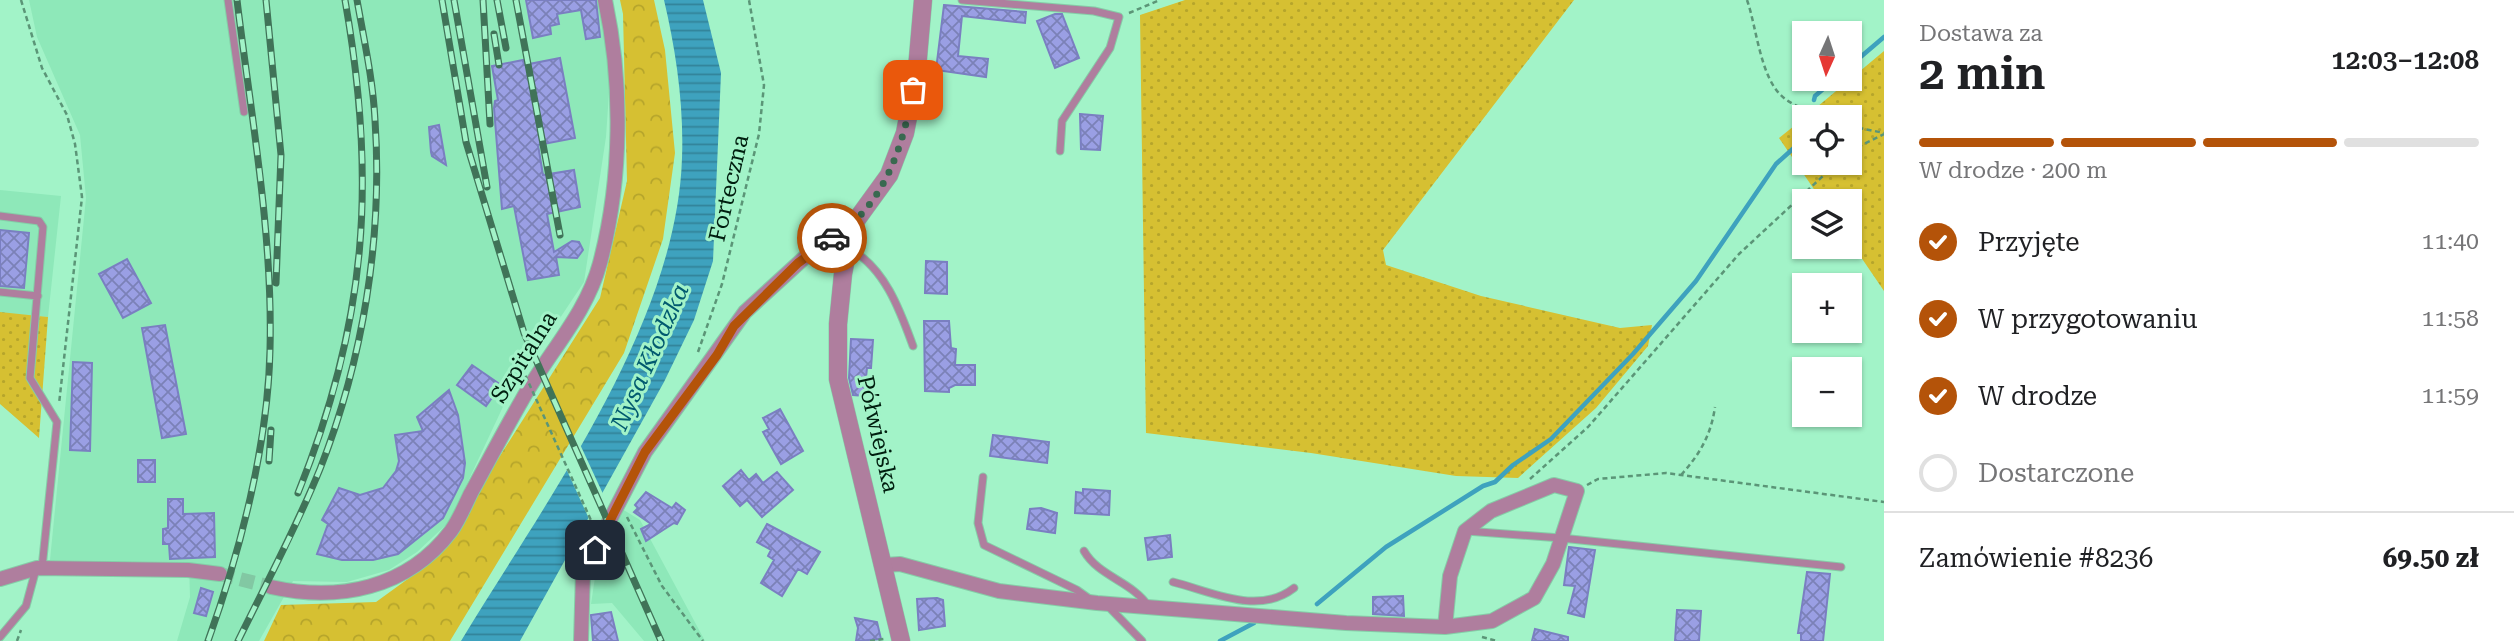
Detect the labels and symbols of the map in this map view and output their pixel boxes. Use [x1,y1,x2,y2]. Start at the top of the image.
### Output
north arrow [1792,21,1862,91]
pin [883,60,943,120]
street label: Forteczna [704,131,755,244]
courier [797,203,867,273]
water label: Nysa Kłodzka [605,280,695,435]
street label: Szpitalna [485,306,563,408]
street label: Półwiejska [851,373,905,496]
pin [565,520,625,580]

